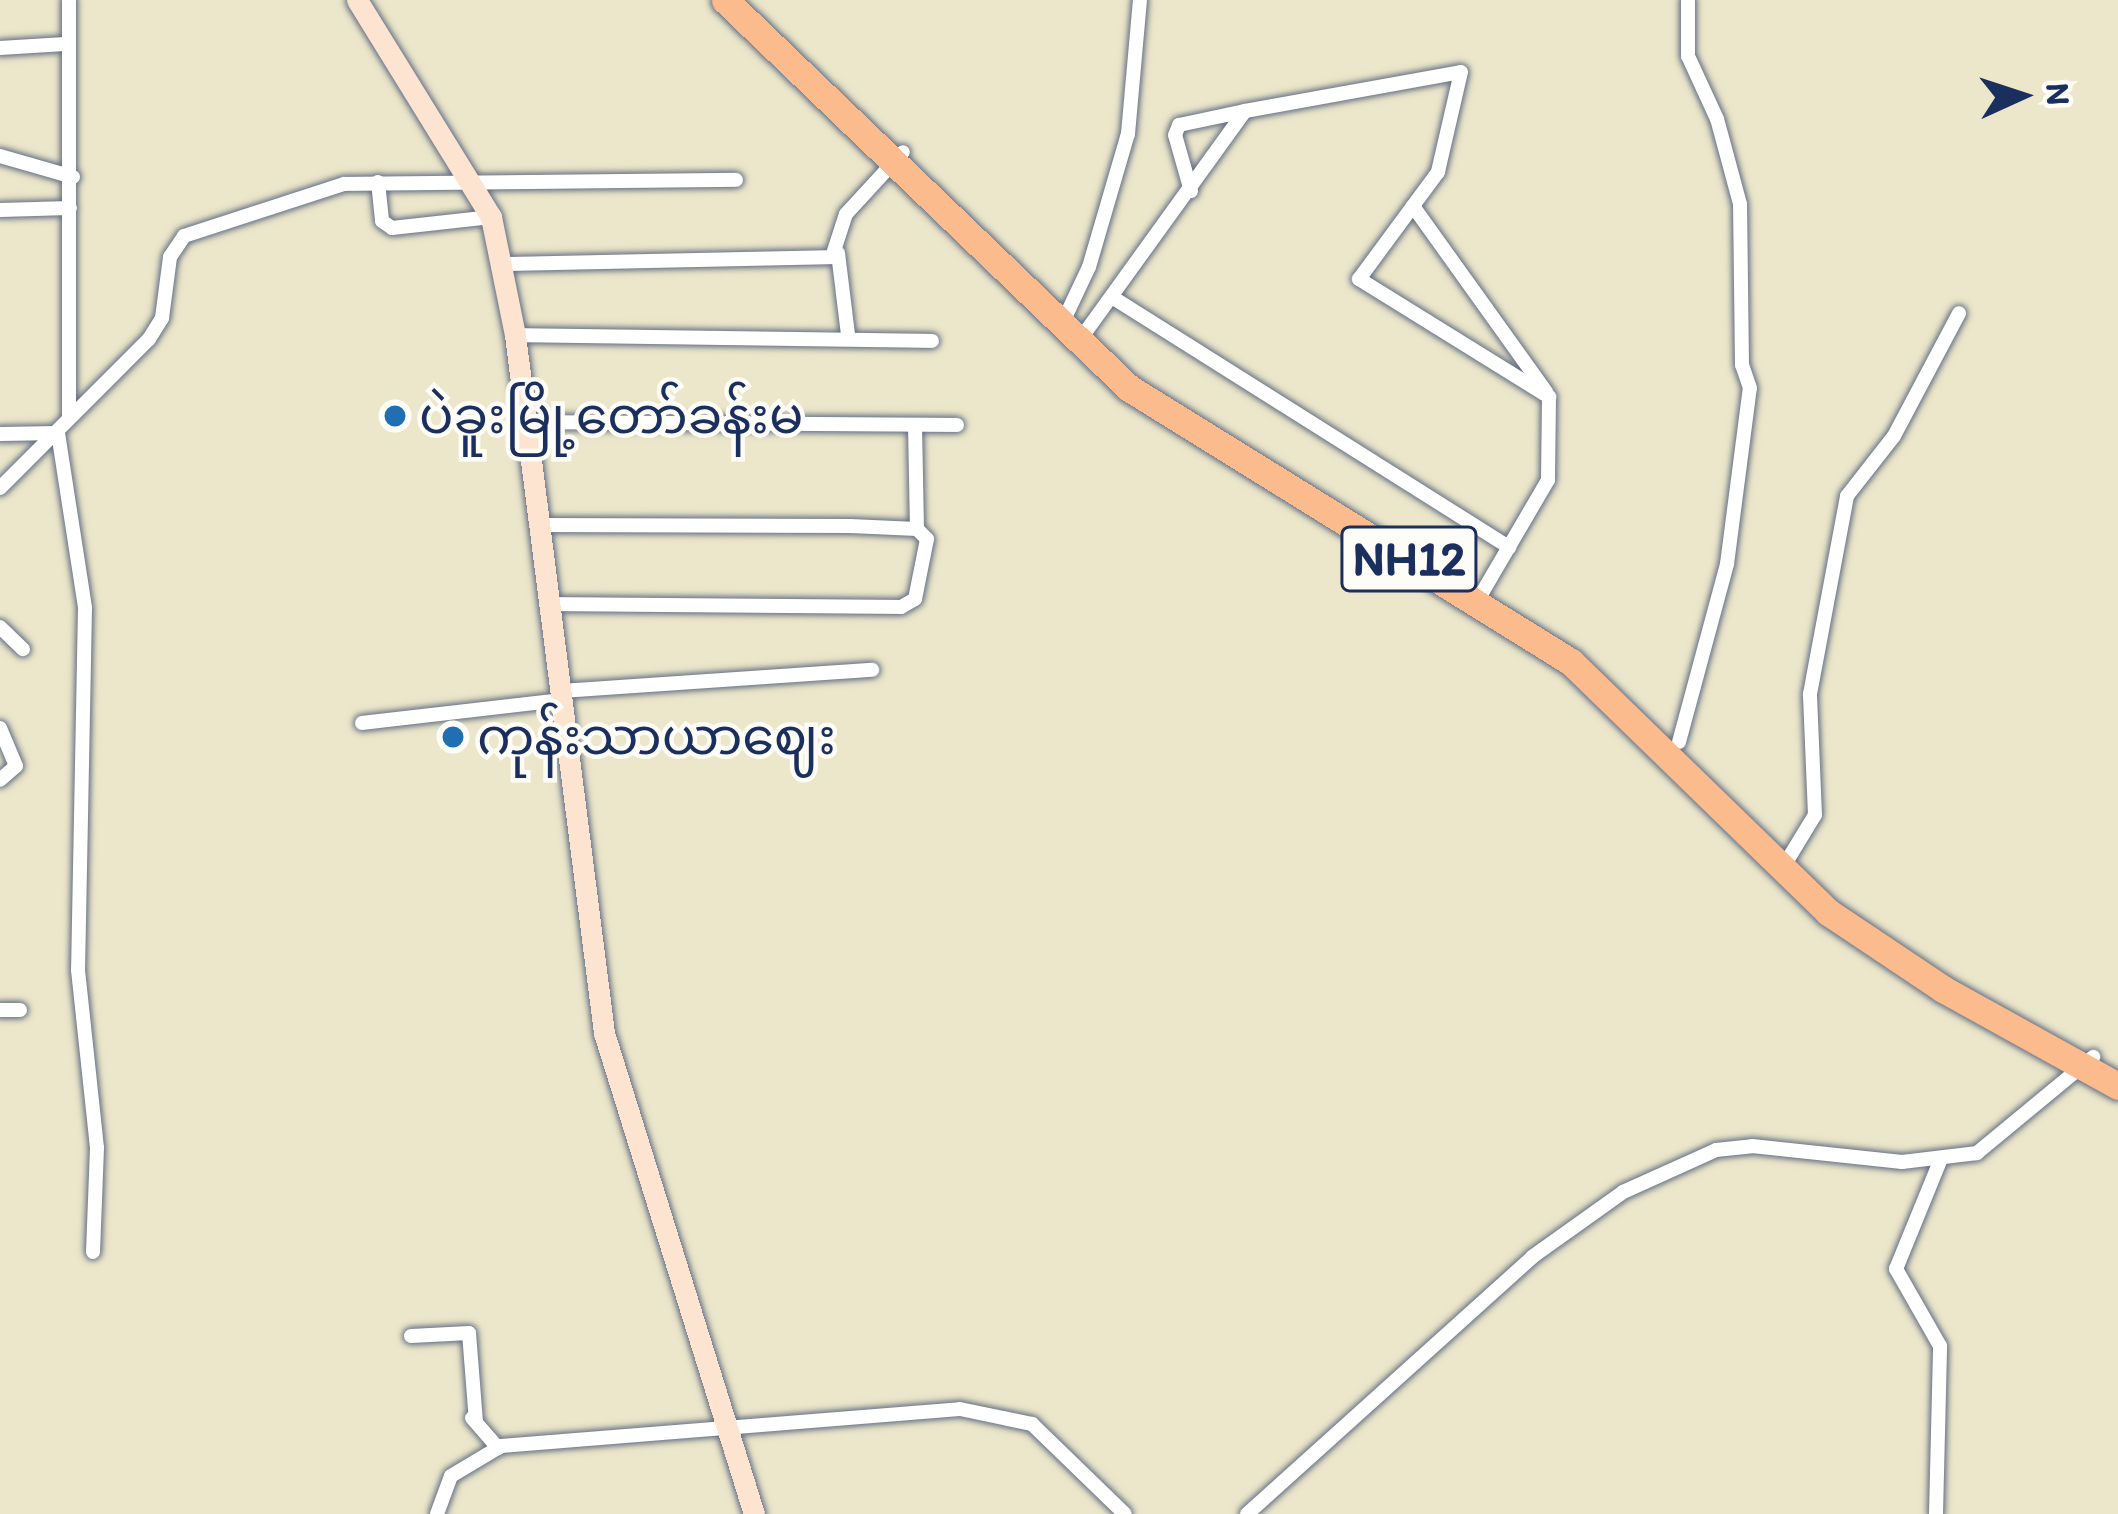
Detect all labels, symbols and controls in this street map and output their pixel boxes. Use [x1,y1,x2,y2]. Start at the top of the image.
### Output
north arrow [1962,36,2082,156]
text: N [2038,82,2079,106]
place label: ပဲခူးမြို့တော်ခန်းမ [419,385,803,447]
marker: ပဲခူးမြို့တော်ခန်းမ [382,403,408,429]
road number: NH12 [1340,517,1478,601]
place label: ကုန်းသာယာဈေး [477,706,836,768]
marker: ကုန်းသာယာဈေး [440,724,466,750]

